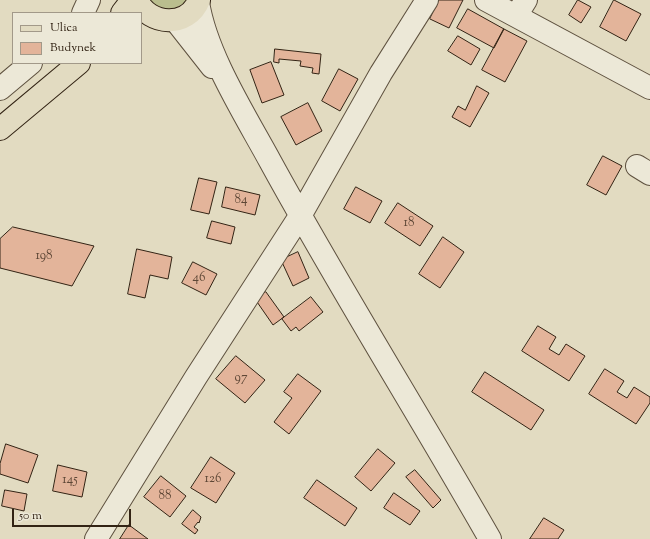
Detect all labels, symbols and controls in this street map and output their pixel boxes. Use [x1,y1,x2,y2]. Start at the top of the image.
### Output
legend [12,12,142,64]
text: Ulica [50,19,77,37]
text: Budynek [50,39,96,57]
house number: 84 [235,193,247,209]
house number: 18 [404,216,414,232]
house number: 198 [35,249,53,265]
house number: 46 [193,271,205,287]
house number: 97 [235,371,247,387]
house number: 126 [205,472,221,488]
house number: 145 [62,473,78,489]
house number: 88 [159,489,171,505]
scale bar [14,501,133,527]
text: 50 m [19,507,42,525]

